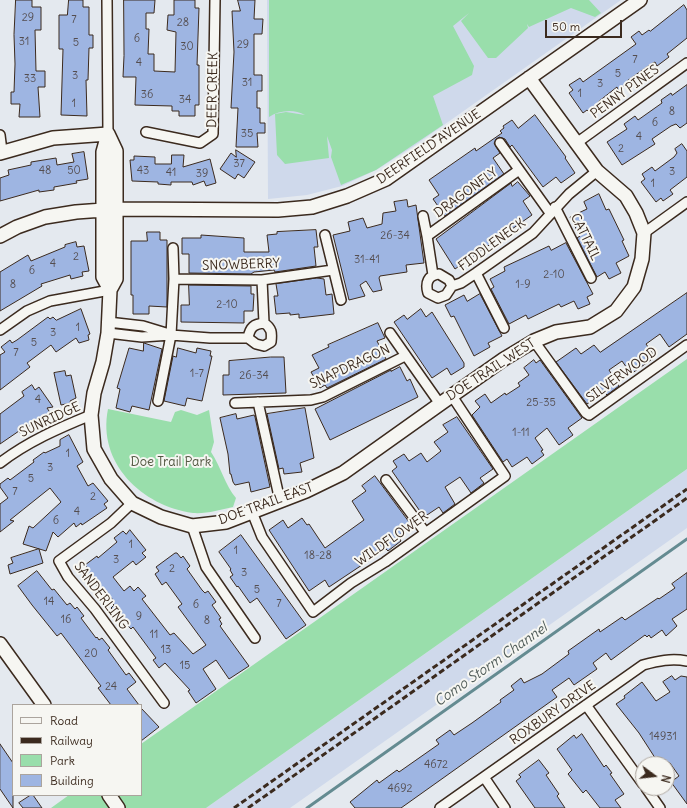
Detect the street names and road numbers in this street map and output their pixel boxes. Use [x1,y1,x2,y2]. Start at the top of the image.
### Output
street label: DEER CREEK [205,52,221,128]
street label: PENNY PINES [588,62,662,122]
street label: DEERFIELD AVENUE [374,106,484,188]
street label: DRAGONFLY [431,165,501,221]
street label: CATTAIL [567,211,603,263]
street label: FIDDLENECK [455,215,529,275]
street label: SNOWBERRY [202,256,280,274]
street label: DOE TRAIL WEST [444,336,538,404]
street label: SNAPDRAGON [307,342,393,392]
street label: SILVERWOOD [583,344,661,406]
street label: SUNRIDGE [17,399,83,441]
street label: DOE TRAIL EAST [217,480,315,528]
street label: WILDFLOWER [353,508,431,570]
street label: SANDERLING [70,559,132,633]
street label: ROXBURY DRIVE [507,678,599,748]

